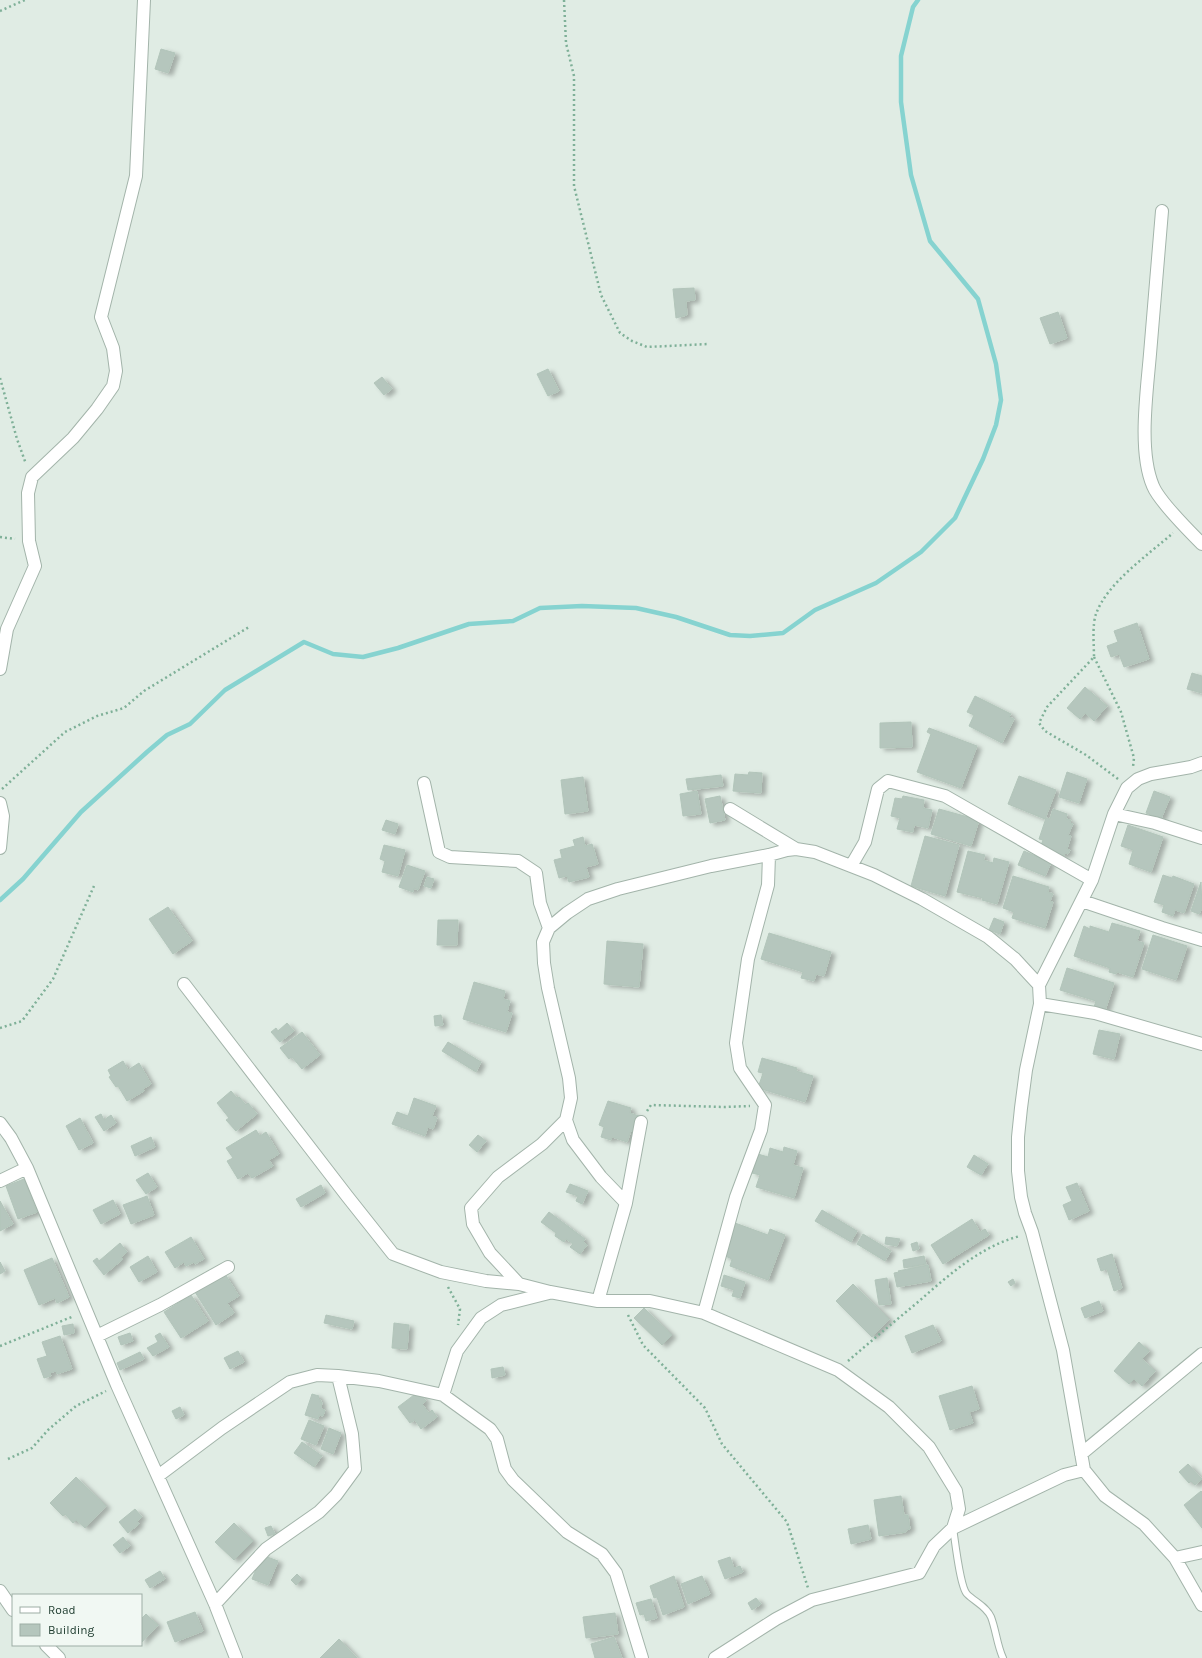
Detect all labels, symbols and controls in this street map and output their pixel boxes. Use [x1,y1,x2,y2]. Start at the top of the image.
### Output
legend [12,1594,142,1646]
text: Road [48,1603,76,1617]
text: Building [48,1623,95,1637]

